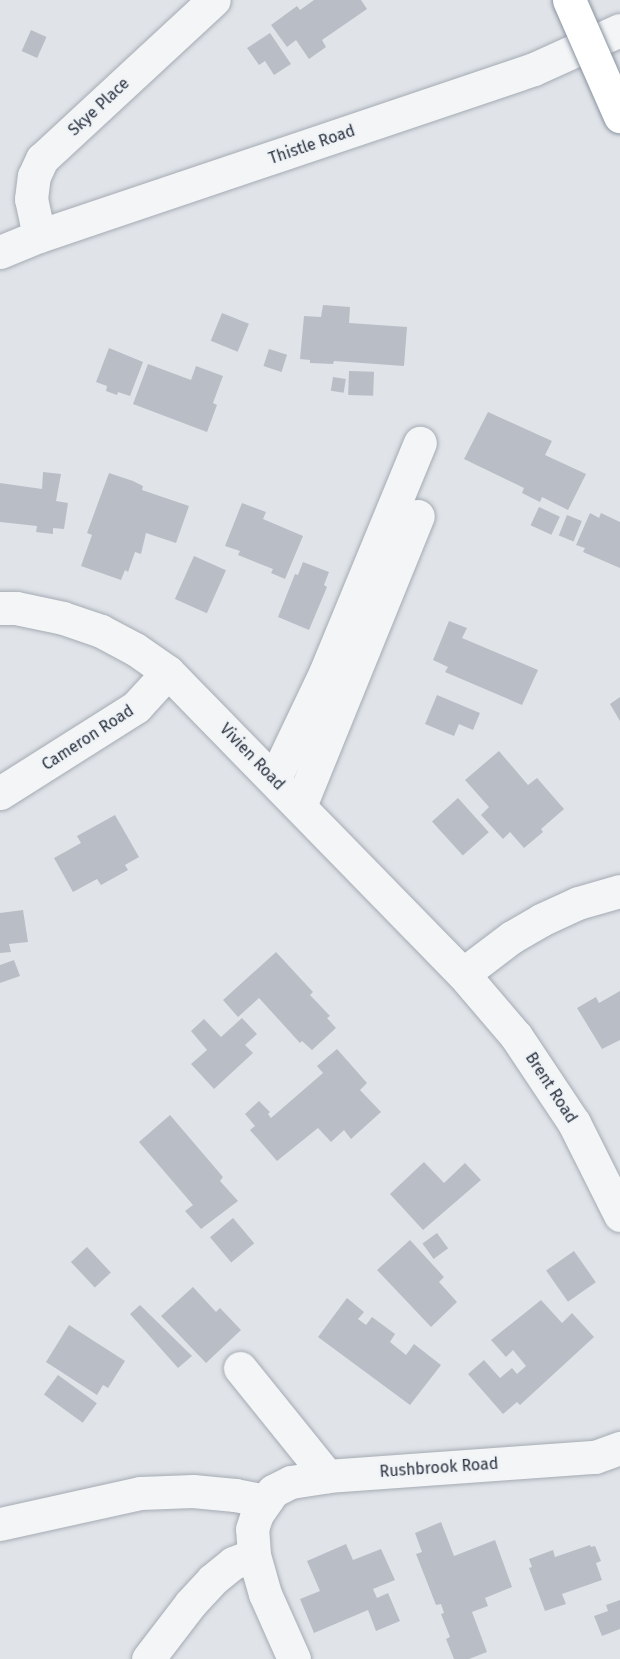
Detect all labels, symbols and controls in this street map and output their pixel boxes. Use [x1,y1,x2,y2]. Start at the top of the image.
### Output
street label: Skye Place [65,74,133,140]
street label: Thistle Road [266,121,358,169]
street label: Cameron Road [39,701,137,775]
street label: Vivien Road [216,720,288,794]
street label: Brent Road [521,1049,581,1127]
street label: Rushbrook Road [379,1454,499,1482]

